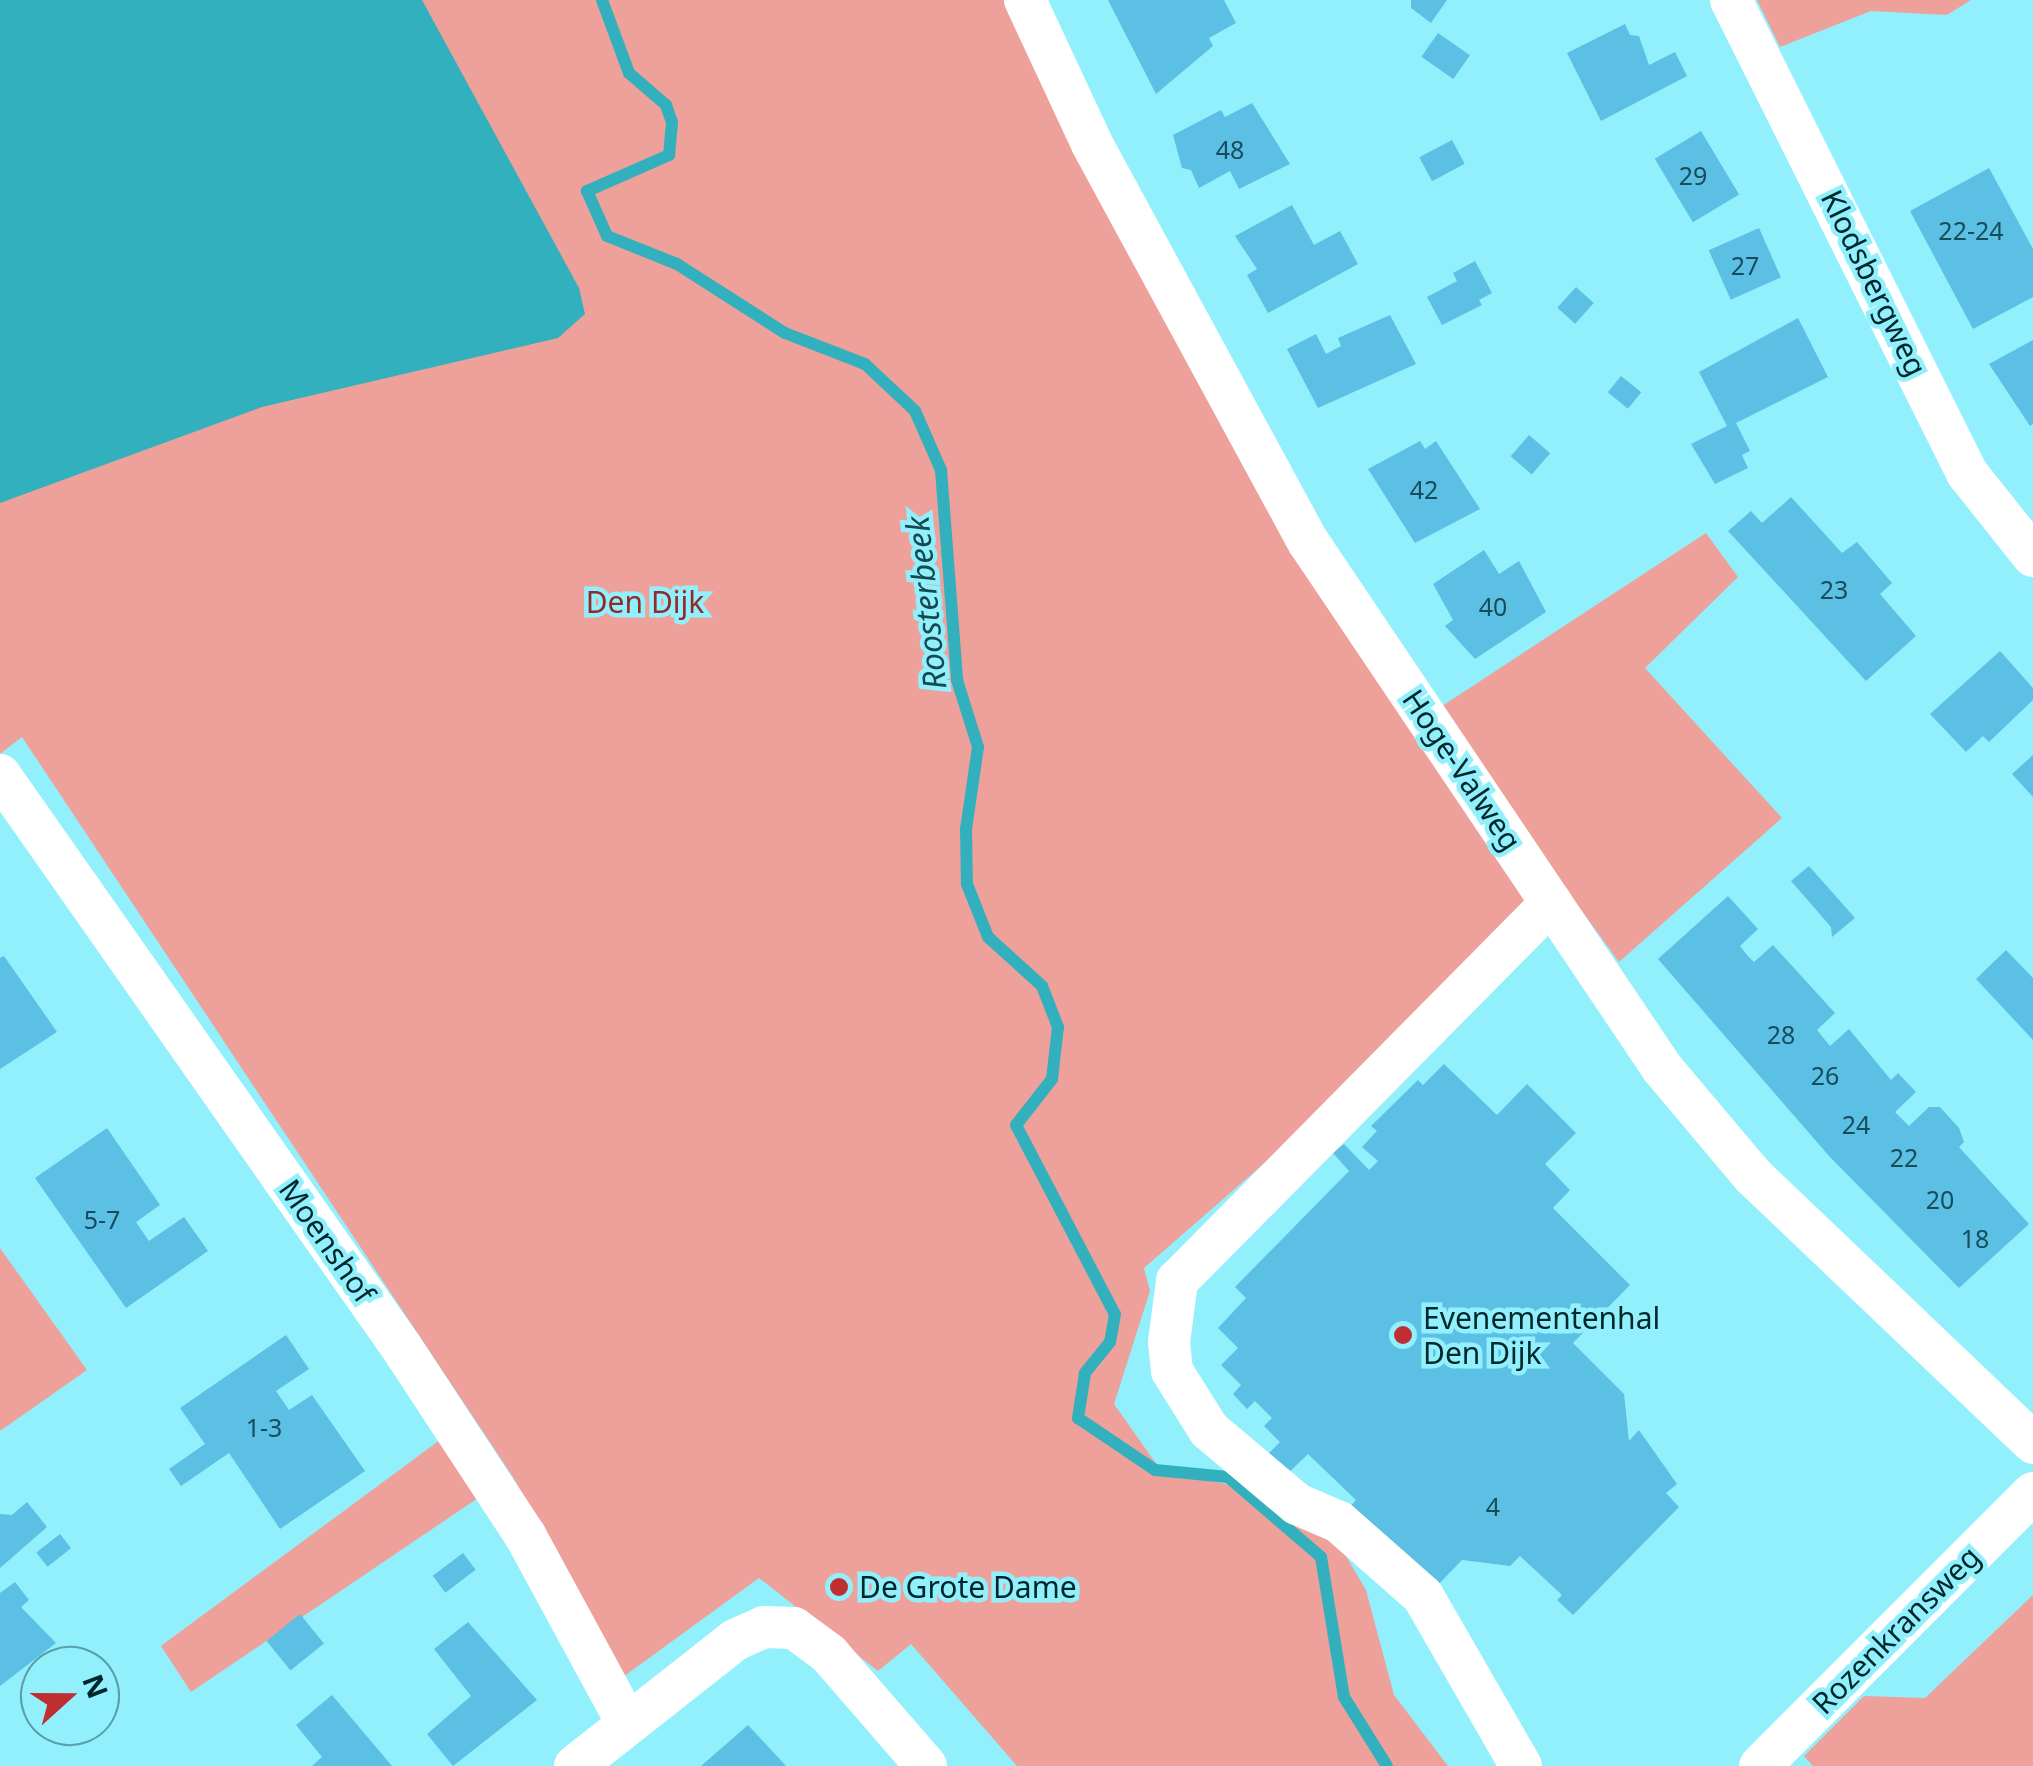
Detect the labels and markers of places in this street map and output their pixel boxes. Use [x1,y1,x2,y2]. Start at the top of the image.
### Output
place label: Evenementenhal Den Dijk [1423,1300,1660,1370]
marker: Evenementenhal Den Dijk [1392,1324,1414,1346]
place label: De Grote Dame [859,1569,1077,1605]
marker: De Grote Dame [828,1576,850,1598]

